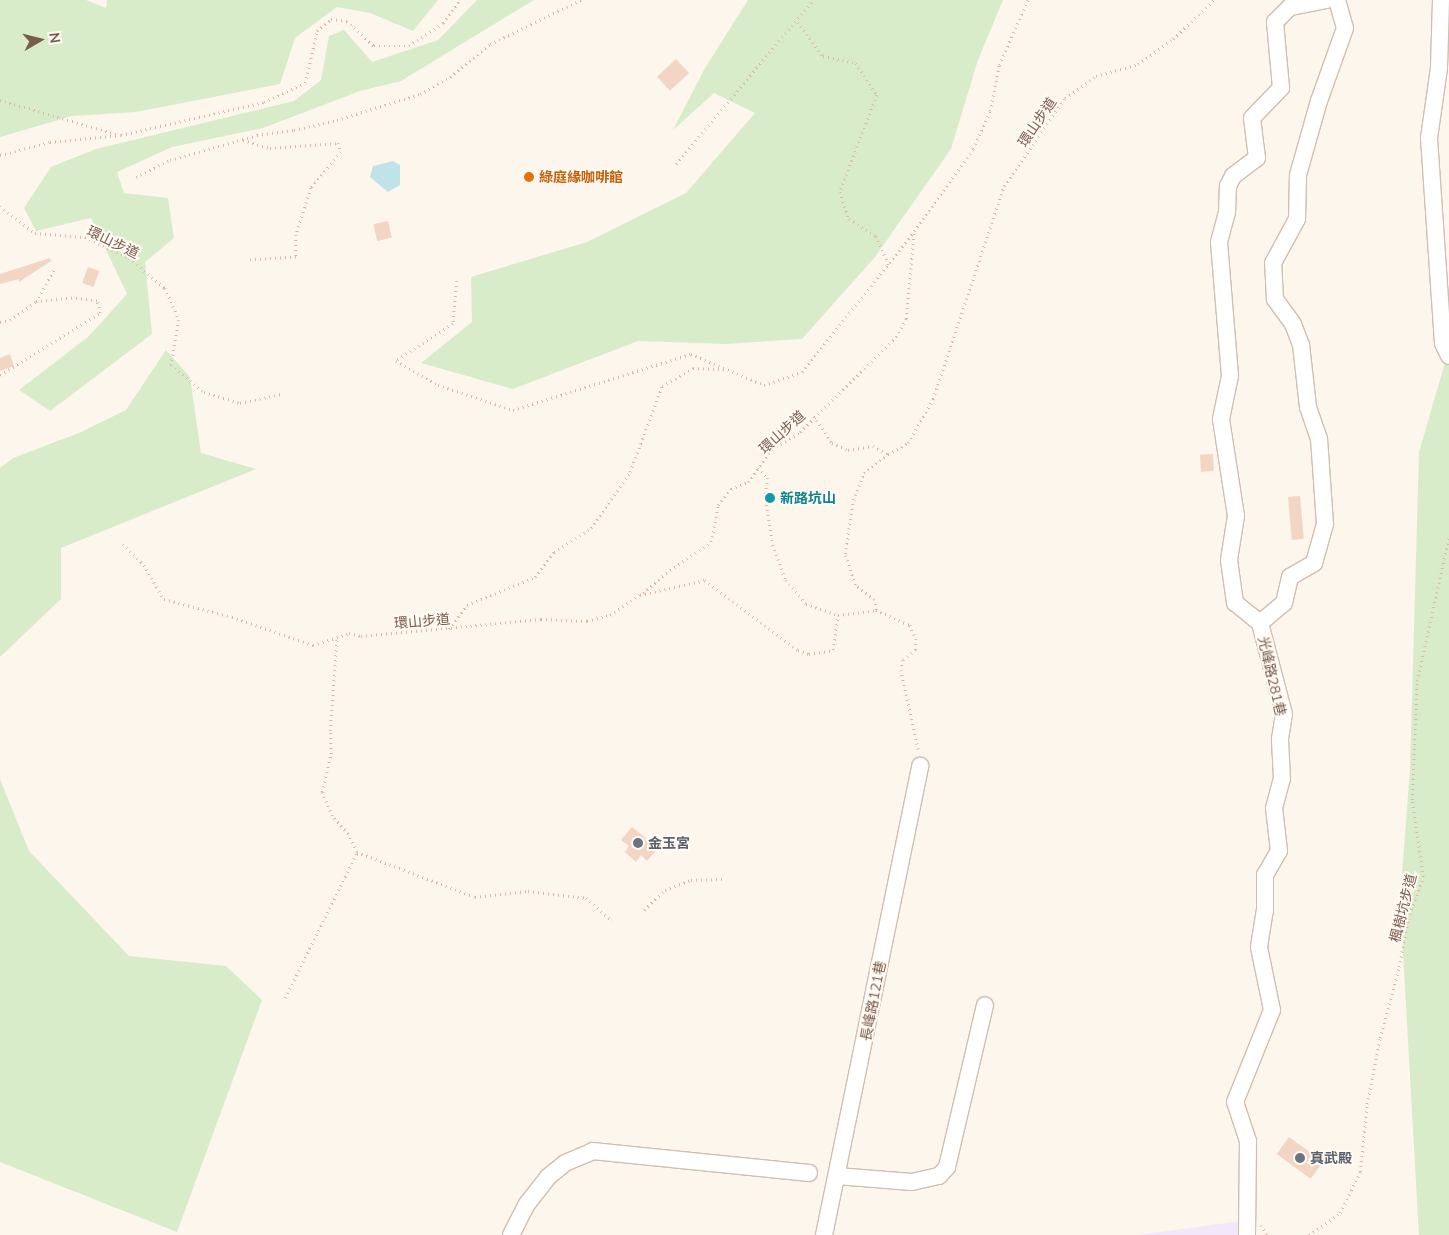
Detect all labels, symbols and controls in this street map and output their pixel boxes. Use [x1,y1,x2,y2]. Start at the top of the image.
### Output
north arrow [15,15,65,65]
text: N [45,31,65,44]
street label: 環山步道 [1014,94,1060,150]
place label: 綠庭緣咖啡館 [539,169,623,185]
marker: 綠庭緣咖啡館 [523,171,535,183]
street label: 環山步道 [84,222,142,262]
street label: 環山步道 [756,407,808,457]
place label: 新路坑山 [780,490,836,506]
marker: 新路坑山 [764,492,776,504]
street label: 環山步道 [393,610,451,632]
street label: 光峰路281巷 [1255,635,1289,717]
place label: 金玉宮 [648,835,690,851]
marker: 金玉宮 [632,837,644,849]
street label: 楓樹坑步道 [1386,872,1420,944]
street label: 長峰路121巷 [857,960,889,1042]
place label: 真武殿 [1310,1150,1352,1166]
marker: 真武殿 [1294,1152,1306,1164]

